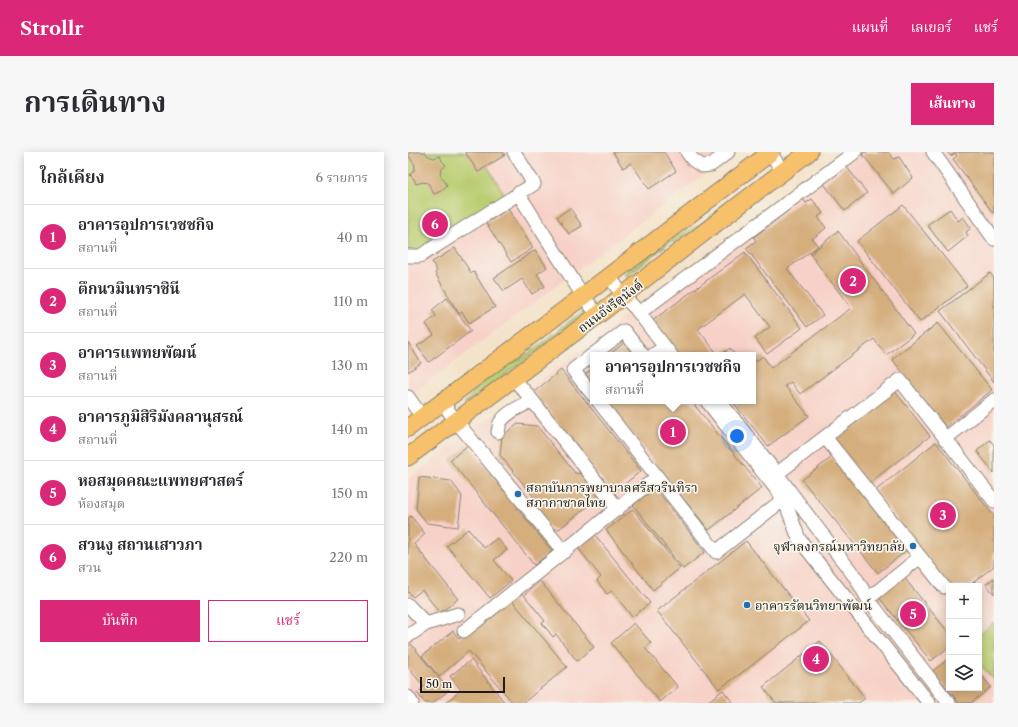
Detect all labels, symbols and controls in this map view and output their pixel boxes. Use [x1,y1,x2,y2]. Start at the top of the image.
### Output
text: Strollr [20,17,84,40]
text: แผนที่ [852,18,888,36]
text: เลเยอร์ [910,18,952,36]
text: แชร์ [974,18,998,36]
button: เส้นทาง [911,83,994,125]
text: การเดินทาง [24,85,166,119]
text: ใกล้เคียง [40,167,105,187]
text: 6 รายการ [316,169,368,185]
pin: 6 [422,209,448,239]
text: อาคารอุปการเวชชกิจ [78,215,214,234]
text: 1 [50,229,56,245]
text: 40 m [337,229,368,245]
text: สถานที่ [78,239,117,255]
pin: 2 [840,266,866,296]
street label: ถนนอังรีดูนังต์ [574,276,646,336]
text: ตึกนวมินทราชินี [78,279,180,298]
text: 2 [49,293,57,309]
text: 110 m [333,293,368,309]
text: สถานที่ [78,303,117,319]
text: อาคารแพทยพัฒน์ [78,343,197,362]
popup [590,352,756,404]
text: 3 [49,357,57,373]
text: 130 m [332,357,368,373]
text: อาคารอุปการเวชชกิจ [605,357,741,376]
text: สถานที่ [78,367,117,383]
text: สถานที่ [605,381,644,397]
text: อาคารภูมิสิริมังคลานุสรณ์ [78,407,243,426]
pin: 1 [660,417,686,447]
text: 4 [49,421,57,437]
text: 140 m [331,421,368,437]
your location [727,426,747,446]
text: สถานที่ [78,431,117,447]
text: หอสมุดคณะแพทยศาสตร์ [78,471,243,490]
place label: สถาบันการพยาบาลศรีสวรินทิรา สภากาชาดไทย [526,479,698,510]
text: 5 [49,485,57,501]
text: 150 m [332,485,368,501]
marker: สถาบันการพยาบาลศรีสวรินทิรา สภากาชาดไทย [513,489,523,499]
text: ห้องสมุด [78,495,125,511]
pin: 3 [930,500,956,530]
text: สวนงู สถานเสาวภา [78,535,203,554]
place label: จุฬาลงกรณ์มหาวิทยาลัย [773,538,905,555]
marker: จุฬาลงกรณ์มหาวิทยาลัย [908,541,918,551]
text: 6 [49,549,57,565]
text: 220 m [329,549,368,565]
text: สวน [78,559,101,575]
map controls [946,583,982,691]
button: + [946,583,982,619]
place label: อาคารรัตนวิทยาพัฒน์ [755,597,872,613]
pin: 5 [900,599,926,629]
button: บันทึก [40,600,200,642]
button: แชร์ [208,600,368,642]
marker: อาคารรัตนวิทยาพัฒน์ [742,600,752,610]
button: − [946,619,982,655]
pin: 4 [803,644,829,674]
button: layers [946,655,982,691]
scale bar [420,675,505,694]
text: 50 m [426,677,452,691]

